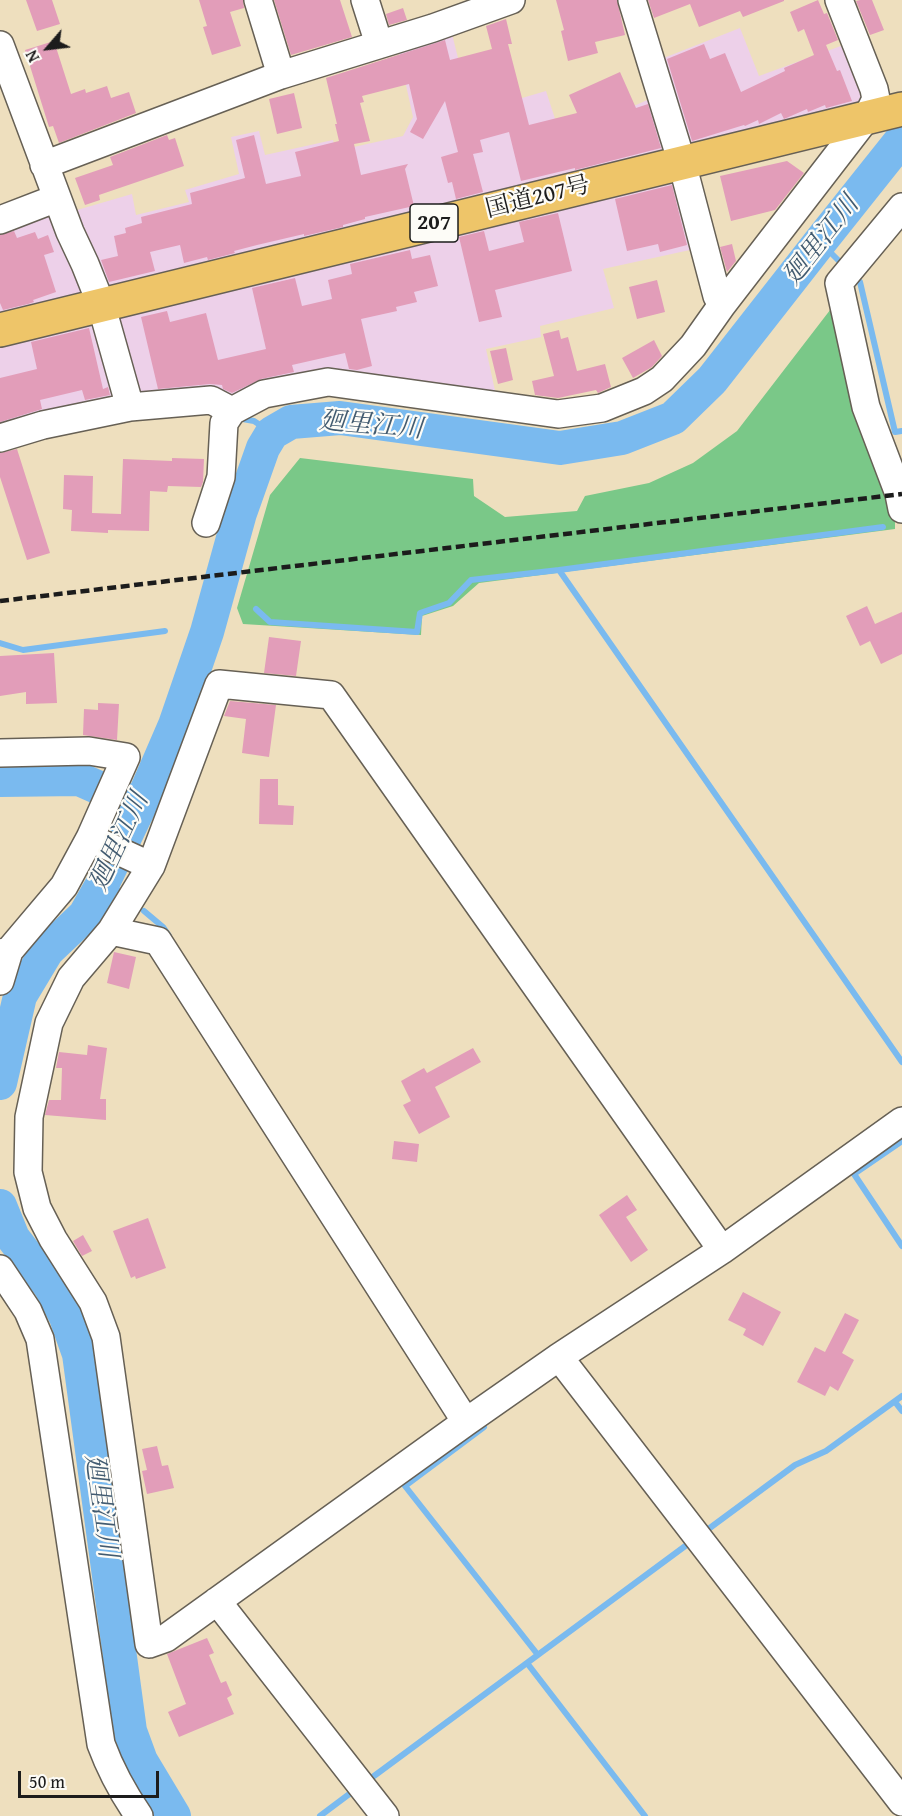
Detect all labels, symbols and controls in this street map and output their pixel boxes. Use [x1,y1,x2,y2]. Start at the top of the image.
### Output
north arrow [18,18,78,78]
text: N [19,46,45,67]
street label: 国道207号 [483,171,593,225]
water label: 廻里江川 [778,190,866,292]
road number: 207 [410,204,458,242]
water label: 廻里江川 [318,406,424,446]
water label: 廻里江川 [84,788,156,896]
water label: 廻里江川 [77,1452,123,1560]
scale bar [21,1759,162,1797]
text: 50 m [29,1768,65,1795]

